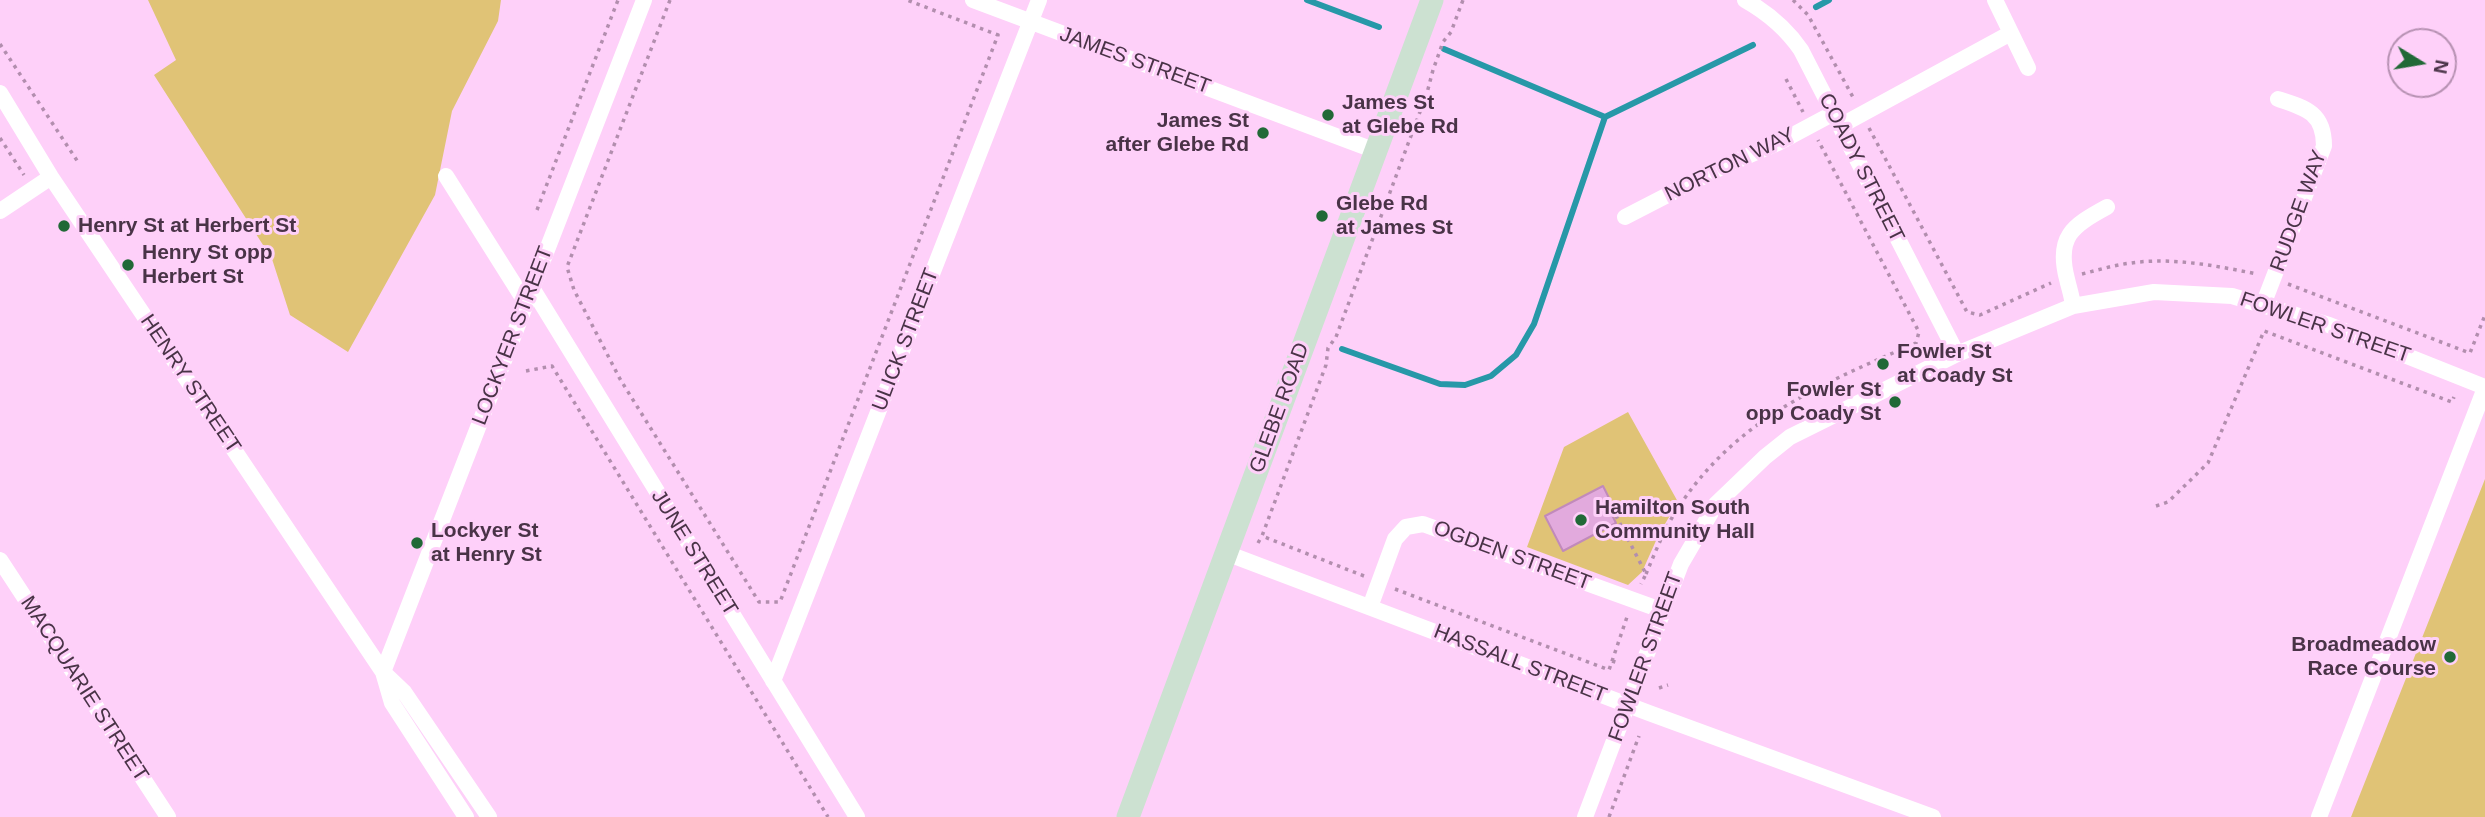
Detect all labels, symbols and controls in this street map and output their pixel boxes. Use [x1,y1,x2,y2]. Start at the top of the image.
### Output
street label: JAMES STREET [1056,22,1214,100]
north arrow [2387,28,2457,98]
text: N [2430,58,2453,75]
place label: James St at Glebe Rd [1342,90,1459,140]
street label: COADY STREET [1813,90,1909,246]
marker: James St at Glebe Rd [1320,107,1336,123]
place label: James St after Glebe Rd [1105,108,1249,158]
street label: NORTON WAY [1661,123,1799,207]
marker: James St after Glebe Rd [1255,125,1271,141]
street label: RUDGE WAY [2265,147,2333,275]
place label: Glebe Rd at James St [1336,191,1453,241]
marker: Glebe Rd at James St [1314,208,1330,224]
place label: Henry St at Herbert St [78,213,296,239]
marker: Henry St at Herbert St [56,218,72,234]
place label: Henry St opp Herbert St [142,240,273,290]
street label: LOCKYER STREET [467,243,559,429]
marker: Henry St opp Herbert St [120,257,136,273]
street label: ULICK STREET [867,265,945,415]
street label: FOWLER STREET [2237,287,2413,369]
street label: HENRY STREET [134,310,246,458]
place label: Fowler St at Coady St [1897,339,2013,389]
street label: GLEBE ROAD [1245,340,1315,476]
marker: Fowler St at Coady St [1875,356,1891,372]
place label: Fowler St opp Coady St [1746,377,1881,427]
marker: Fowler St opp Coady St [1887,394,1903,410]
street label: JUNE STREET [645,485,743,621]
place label: Hamilton South Community Hall [1595,495,1755,545]
marker: Hamilton South Community Hall [1573,512,1589,528]
street label: OGDEN STREET [1430,516,1594,596]
place label: Lockyer St at Henry St [431,518,542,568]
marker: Lockyer St at Henry St [409,535,425,551]
street label: FOWLER STREET [1604,569,1688,745]
street label: MACQUARIE STREET [15,592,153,786]
street label: HASSALL STREET [1430,619,1610,709]
place label: Broadmeadow Race Course [2291,632,2436,682]
marker: Broadmeadow Race Course [2442,649,2458,665]

